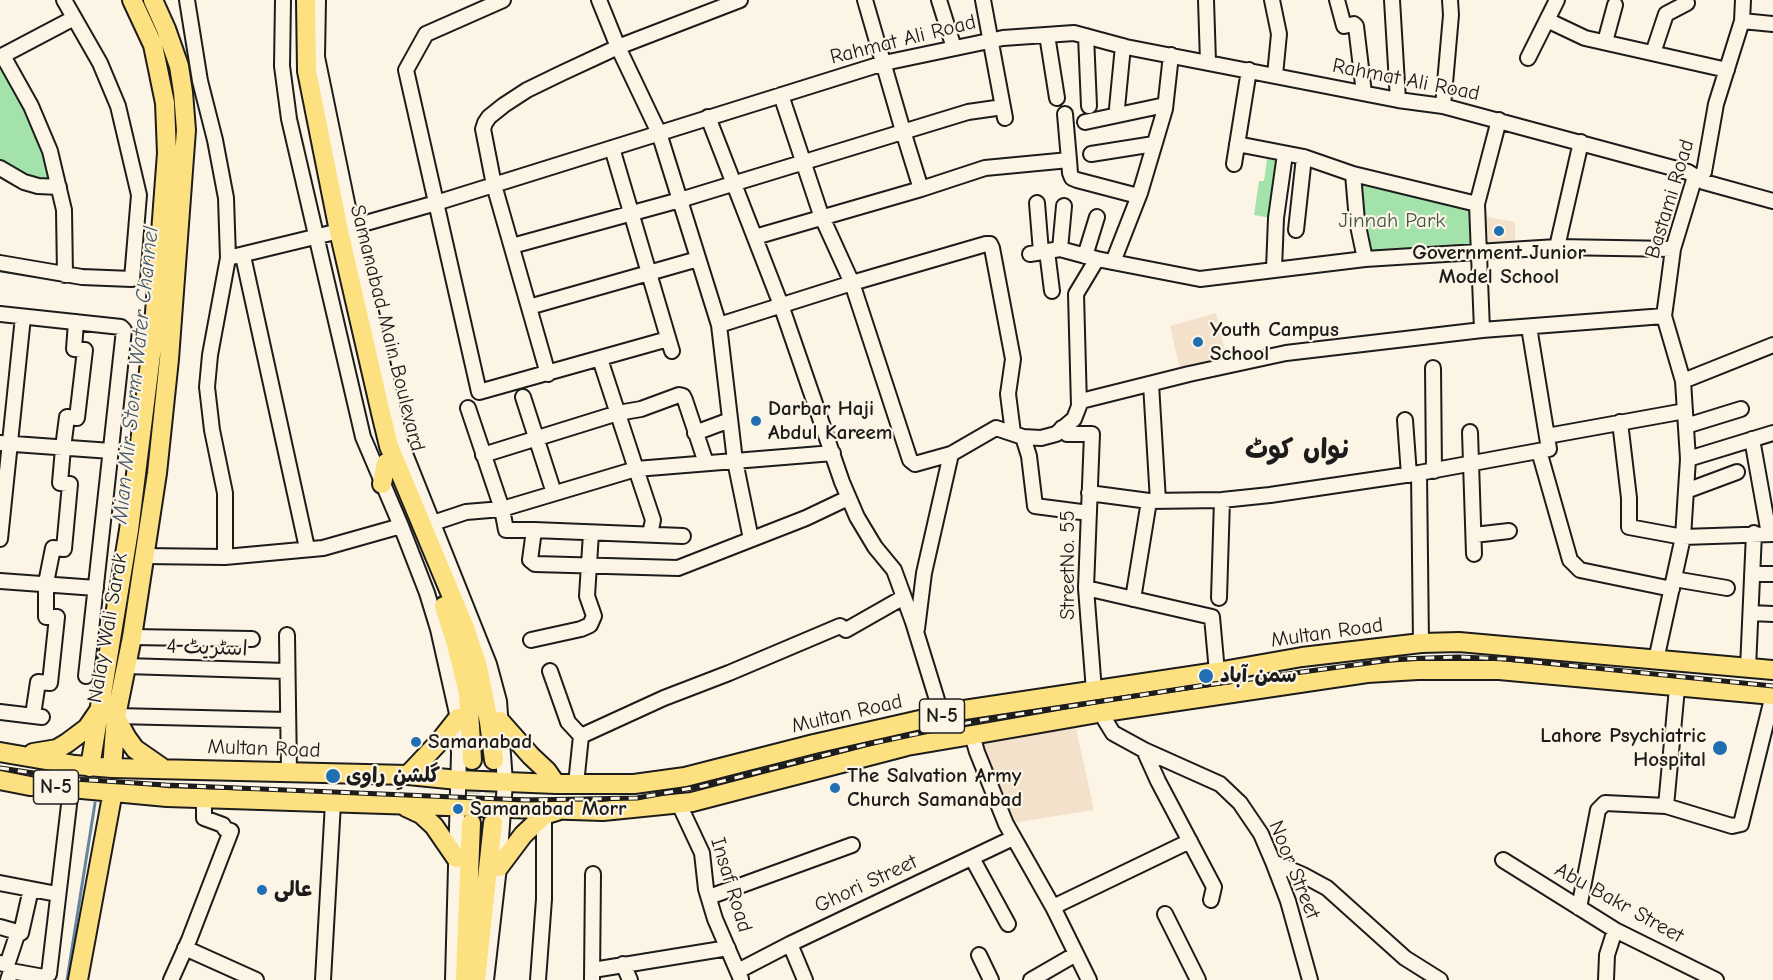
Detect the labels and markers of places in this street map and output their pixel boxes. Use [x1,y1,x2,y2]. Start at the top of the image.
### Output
marker: Government Junior Model School [1492,224,1506,238]
place label: Government Junior Model School [1412,240,1586,290]
place label: Youth Campus School [1210,317,1339,367]
marker: Youth Campus School [1191,335,1205,349]
place label: Darbar Haji Abdul Kareem [768,396,893,446]
marker: Darbar Haji Abdul Kareem [749,414,763,428]
place label: سمن آباد [1220,663,1297,689]
marker: سمن آباد [1197,667,1215,685]
place label: Lahore Psychiatric Hospital [1540,723,1706,773]
place label: Samanabad [428,729,532,755]
marker: Samanabad [409,735,423,749]
marker: Lahore Psychiatric Hospital [1711,739,1729,757]
place label: گلشنِ راوی [346,763,440,789]
place label: The Salvation Army Church Samanabad [847,763,1022,813]
marker: گلشنِ راوی [324,767,342,785]
marker: The Salvation Army Church Samanabad [828,781,842,795]
place label: Samanabad Morr [470,796,626,822]
marker: Samanabad Morr [451,802,465,816]
place label: عالی [274,877,312,903]
marker: عالی [255,883,269,897]

